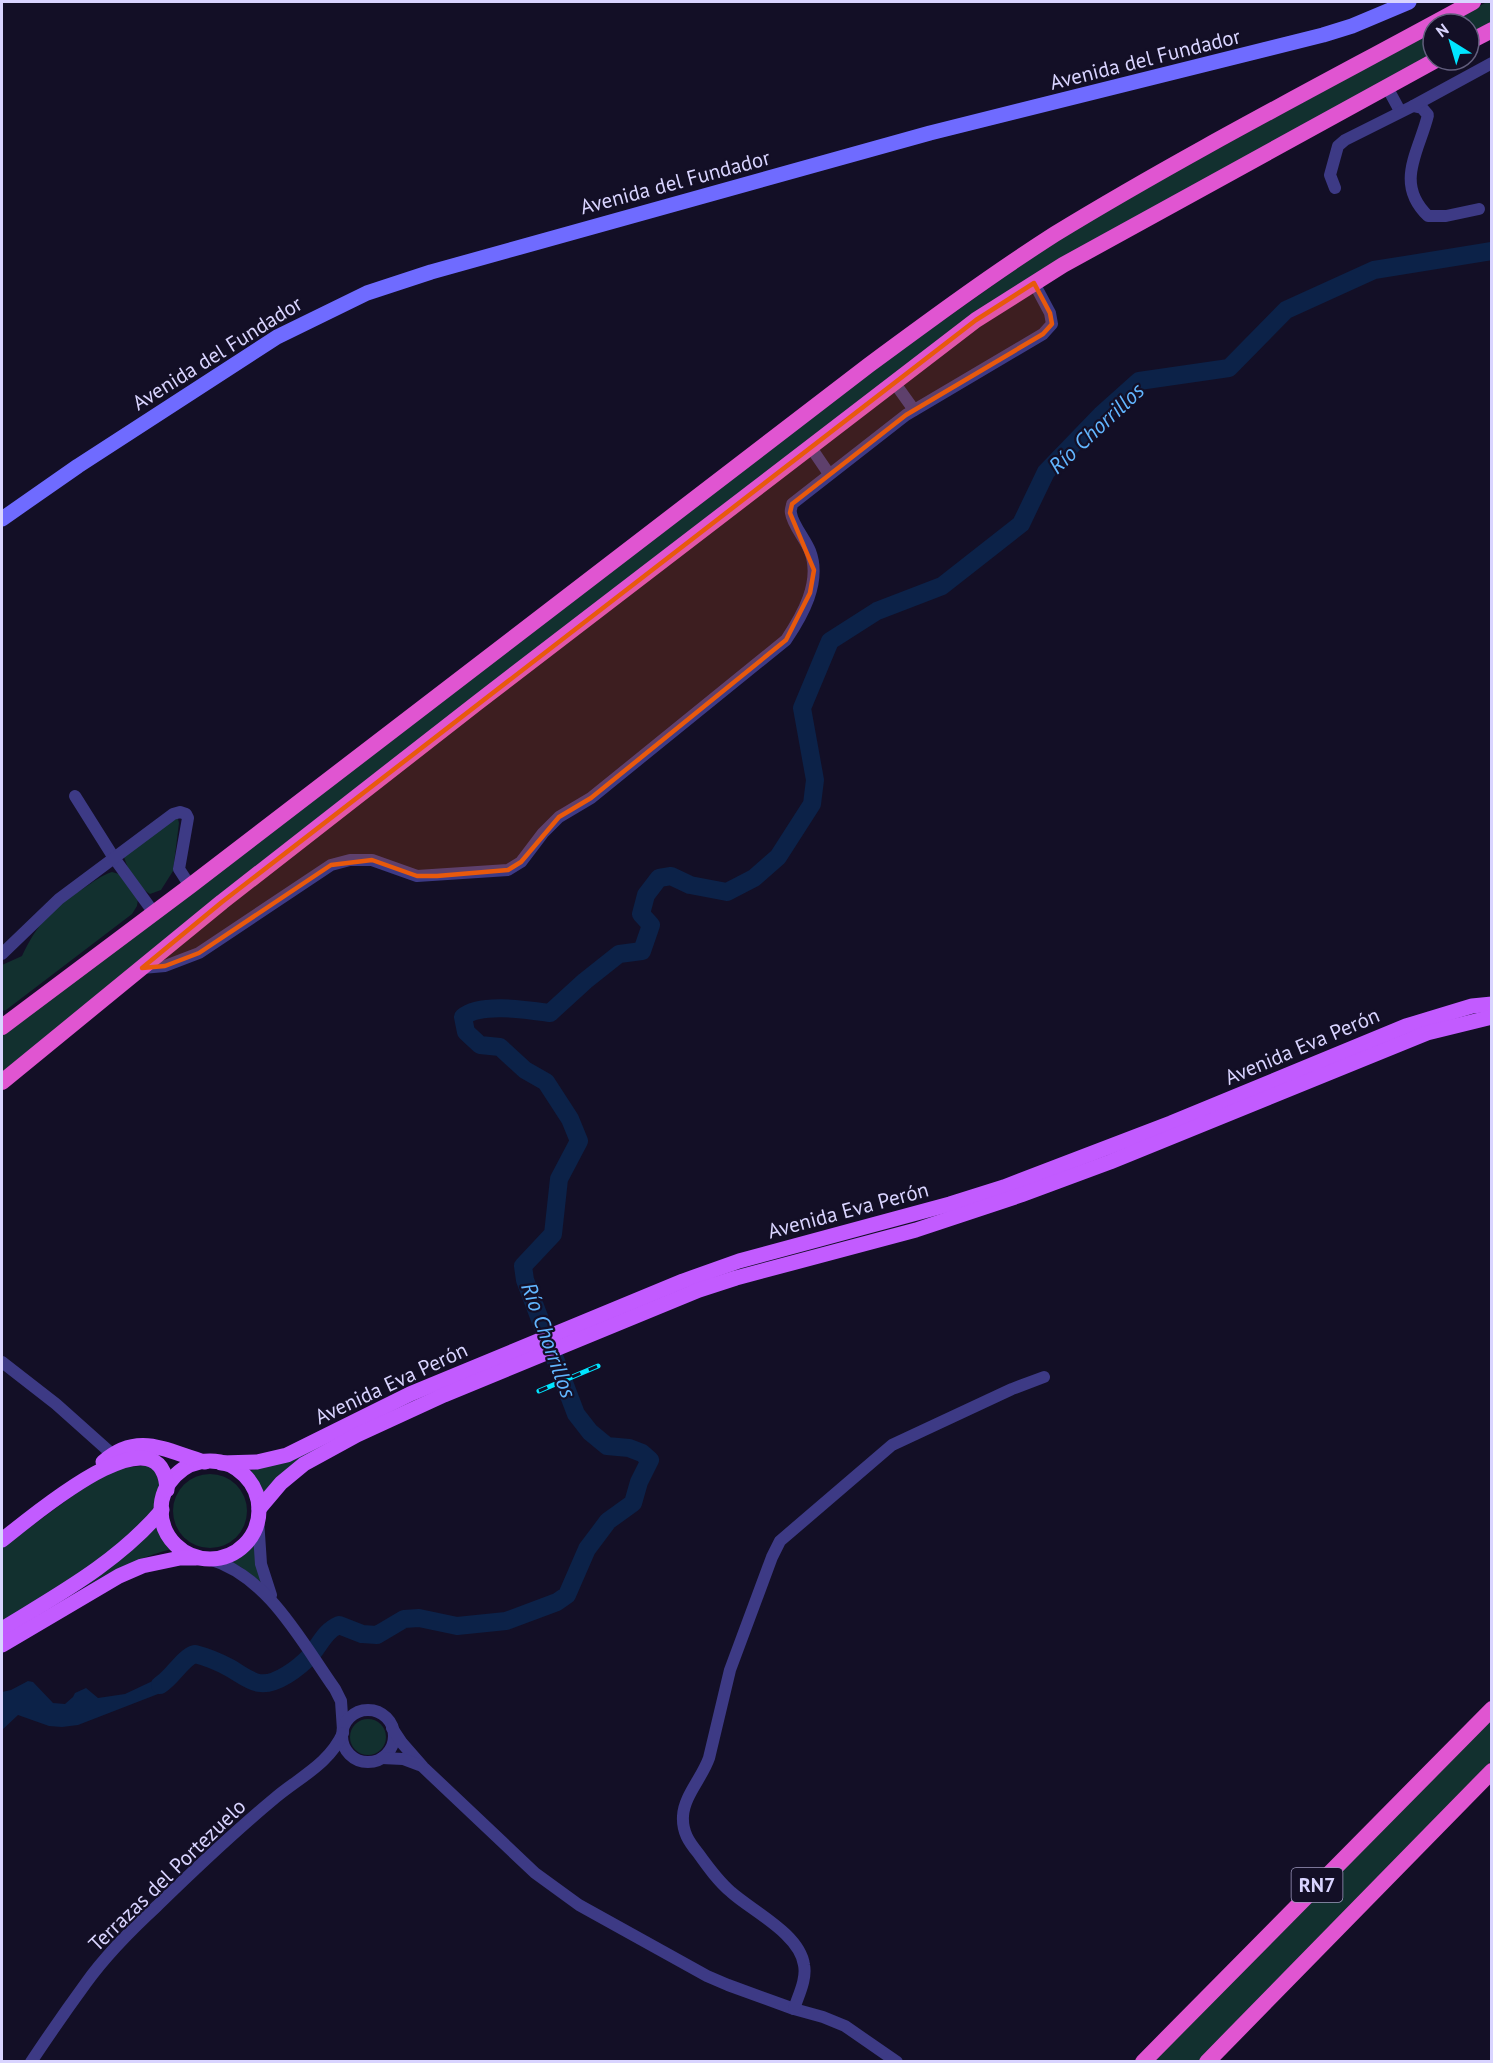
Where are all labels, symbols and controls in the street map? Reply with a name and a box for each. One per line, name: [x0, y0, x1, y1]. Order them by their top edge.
north arrow: [1421, 12, 1481, 72]
text: N: [1432, 19, 1452, 41]
street label: Avenida del Fundador: [1047, 22, 1243, 96]
street label: Avenida del Fundador: [577, 144, 773, 220]
street label: Avenida del Fundador: [127, 290, 307, 416]
water label: Río Chorrillos: [1042, 376, 1150, 479]
street label: Avenida Eva Perón: [1221, 1001, 1383, 1091]
street label: Avenida Eva Perón: [765, 1176, 931, 1244]
water label: Río Chorrillos: [515, 1278, 583, 1402]
street label: Avenida Eva Perón: [310, 1336, 472, 1430]
street label: Terrazas del Portezuelo: [83, 1793, 251, 1957]
road number: RN7: [1292, 1868, 1342, 1902]

